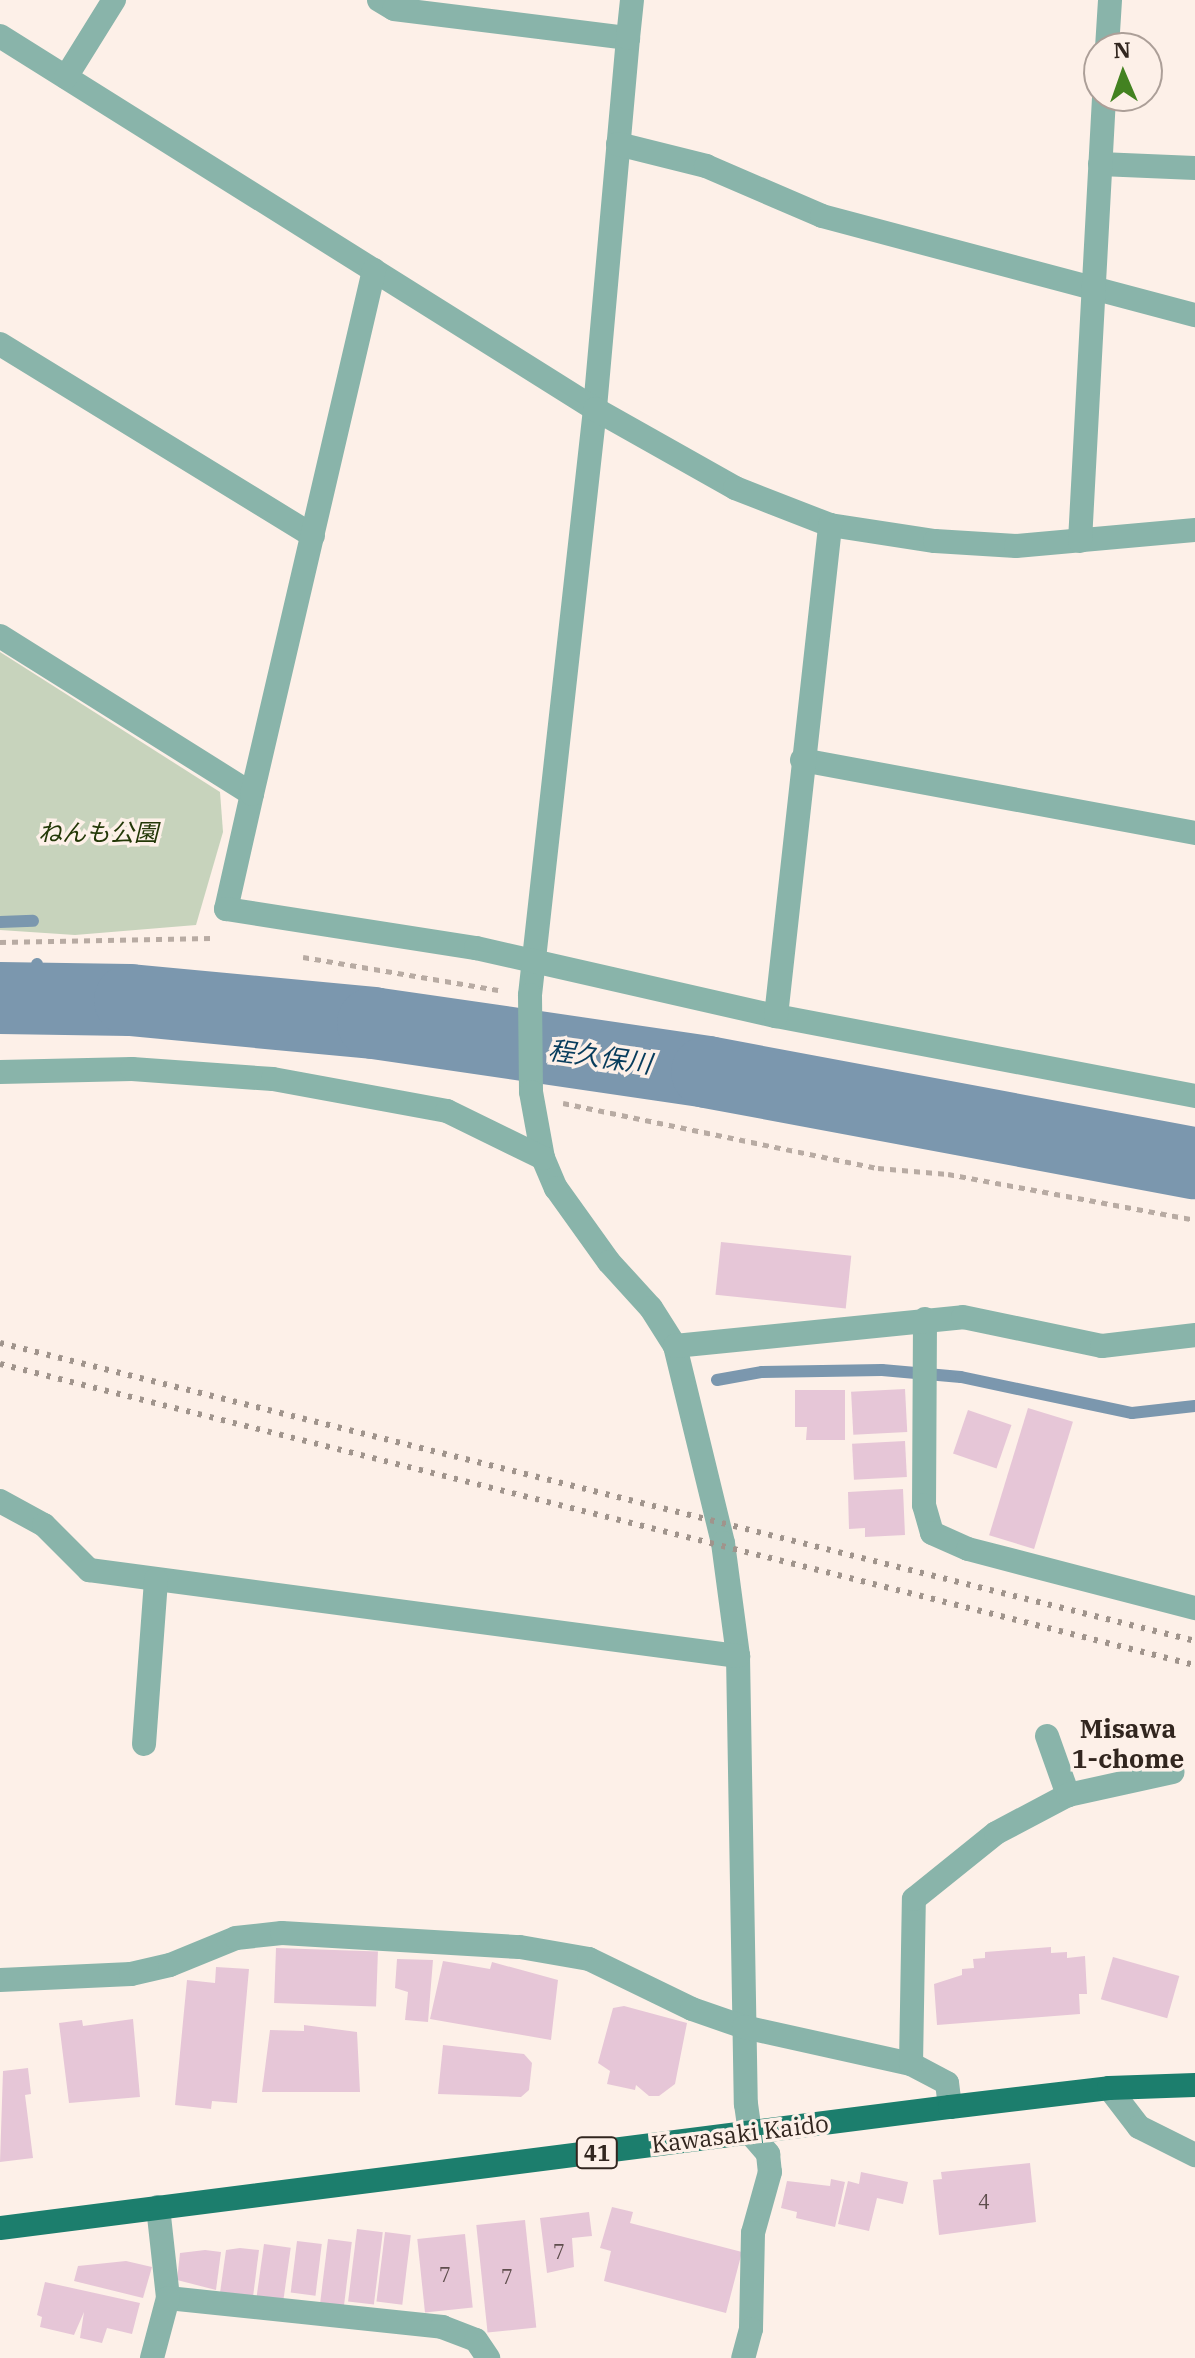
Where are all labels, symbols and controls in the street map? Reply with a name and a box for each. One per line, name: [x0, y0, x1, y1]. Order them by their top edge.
north arrow: [1083, 32, 1163, 112]
text: N: [1113, 35, 1131, 64]
park label: ねんも公園: [38, 819, 158, 847]
water label: 程久保川: [546, 1034, 654, 1080]
district label: Misawa 1-chome: [1072, 1713, 1184, 1774]
street label: Kawasaki Kaido: [650, 2109, 830, 2159]
road number: 41: [575, 2135, 619, 2171]
house number: 4: [978, 2189, 990, 2213]
house number: 7: [553, 2239, 565, 2263]
house number: 7: [439, 2262, 451, 2286]
house number: 7: [501, 2264, 513, 2288]

